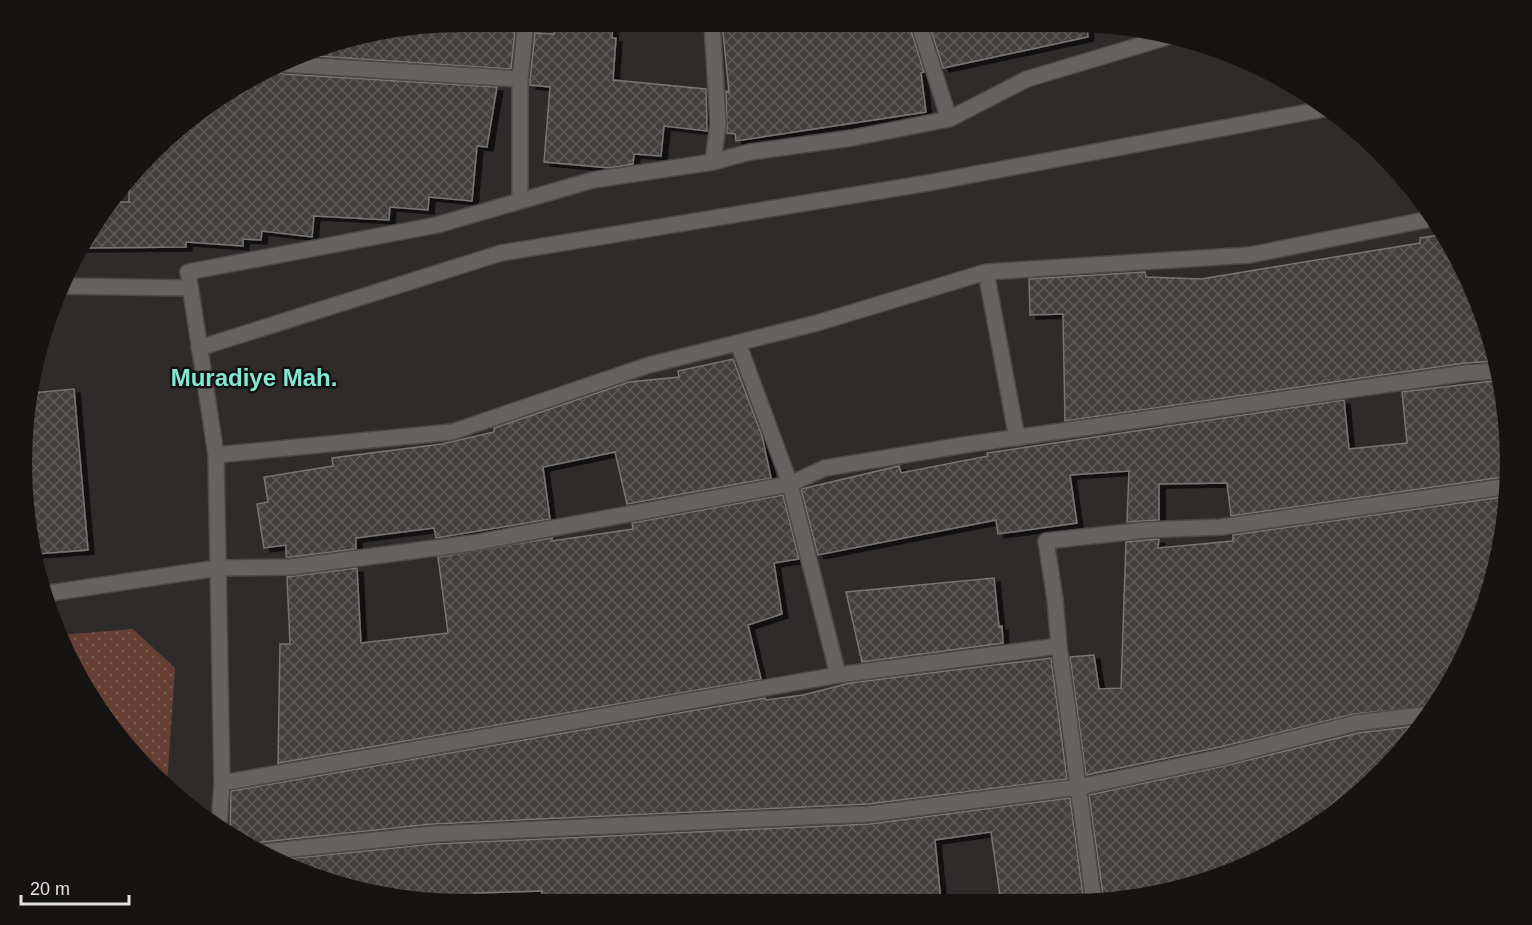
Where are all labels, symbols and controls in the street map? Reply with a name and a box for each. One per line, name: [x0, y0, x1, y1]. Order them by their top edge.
district label: Muradiye Mah.: [171, 364, 337, 391]
scale bar: [21, 868, 129, 906]
text: 20 m: [30, 879, 70, 899]

